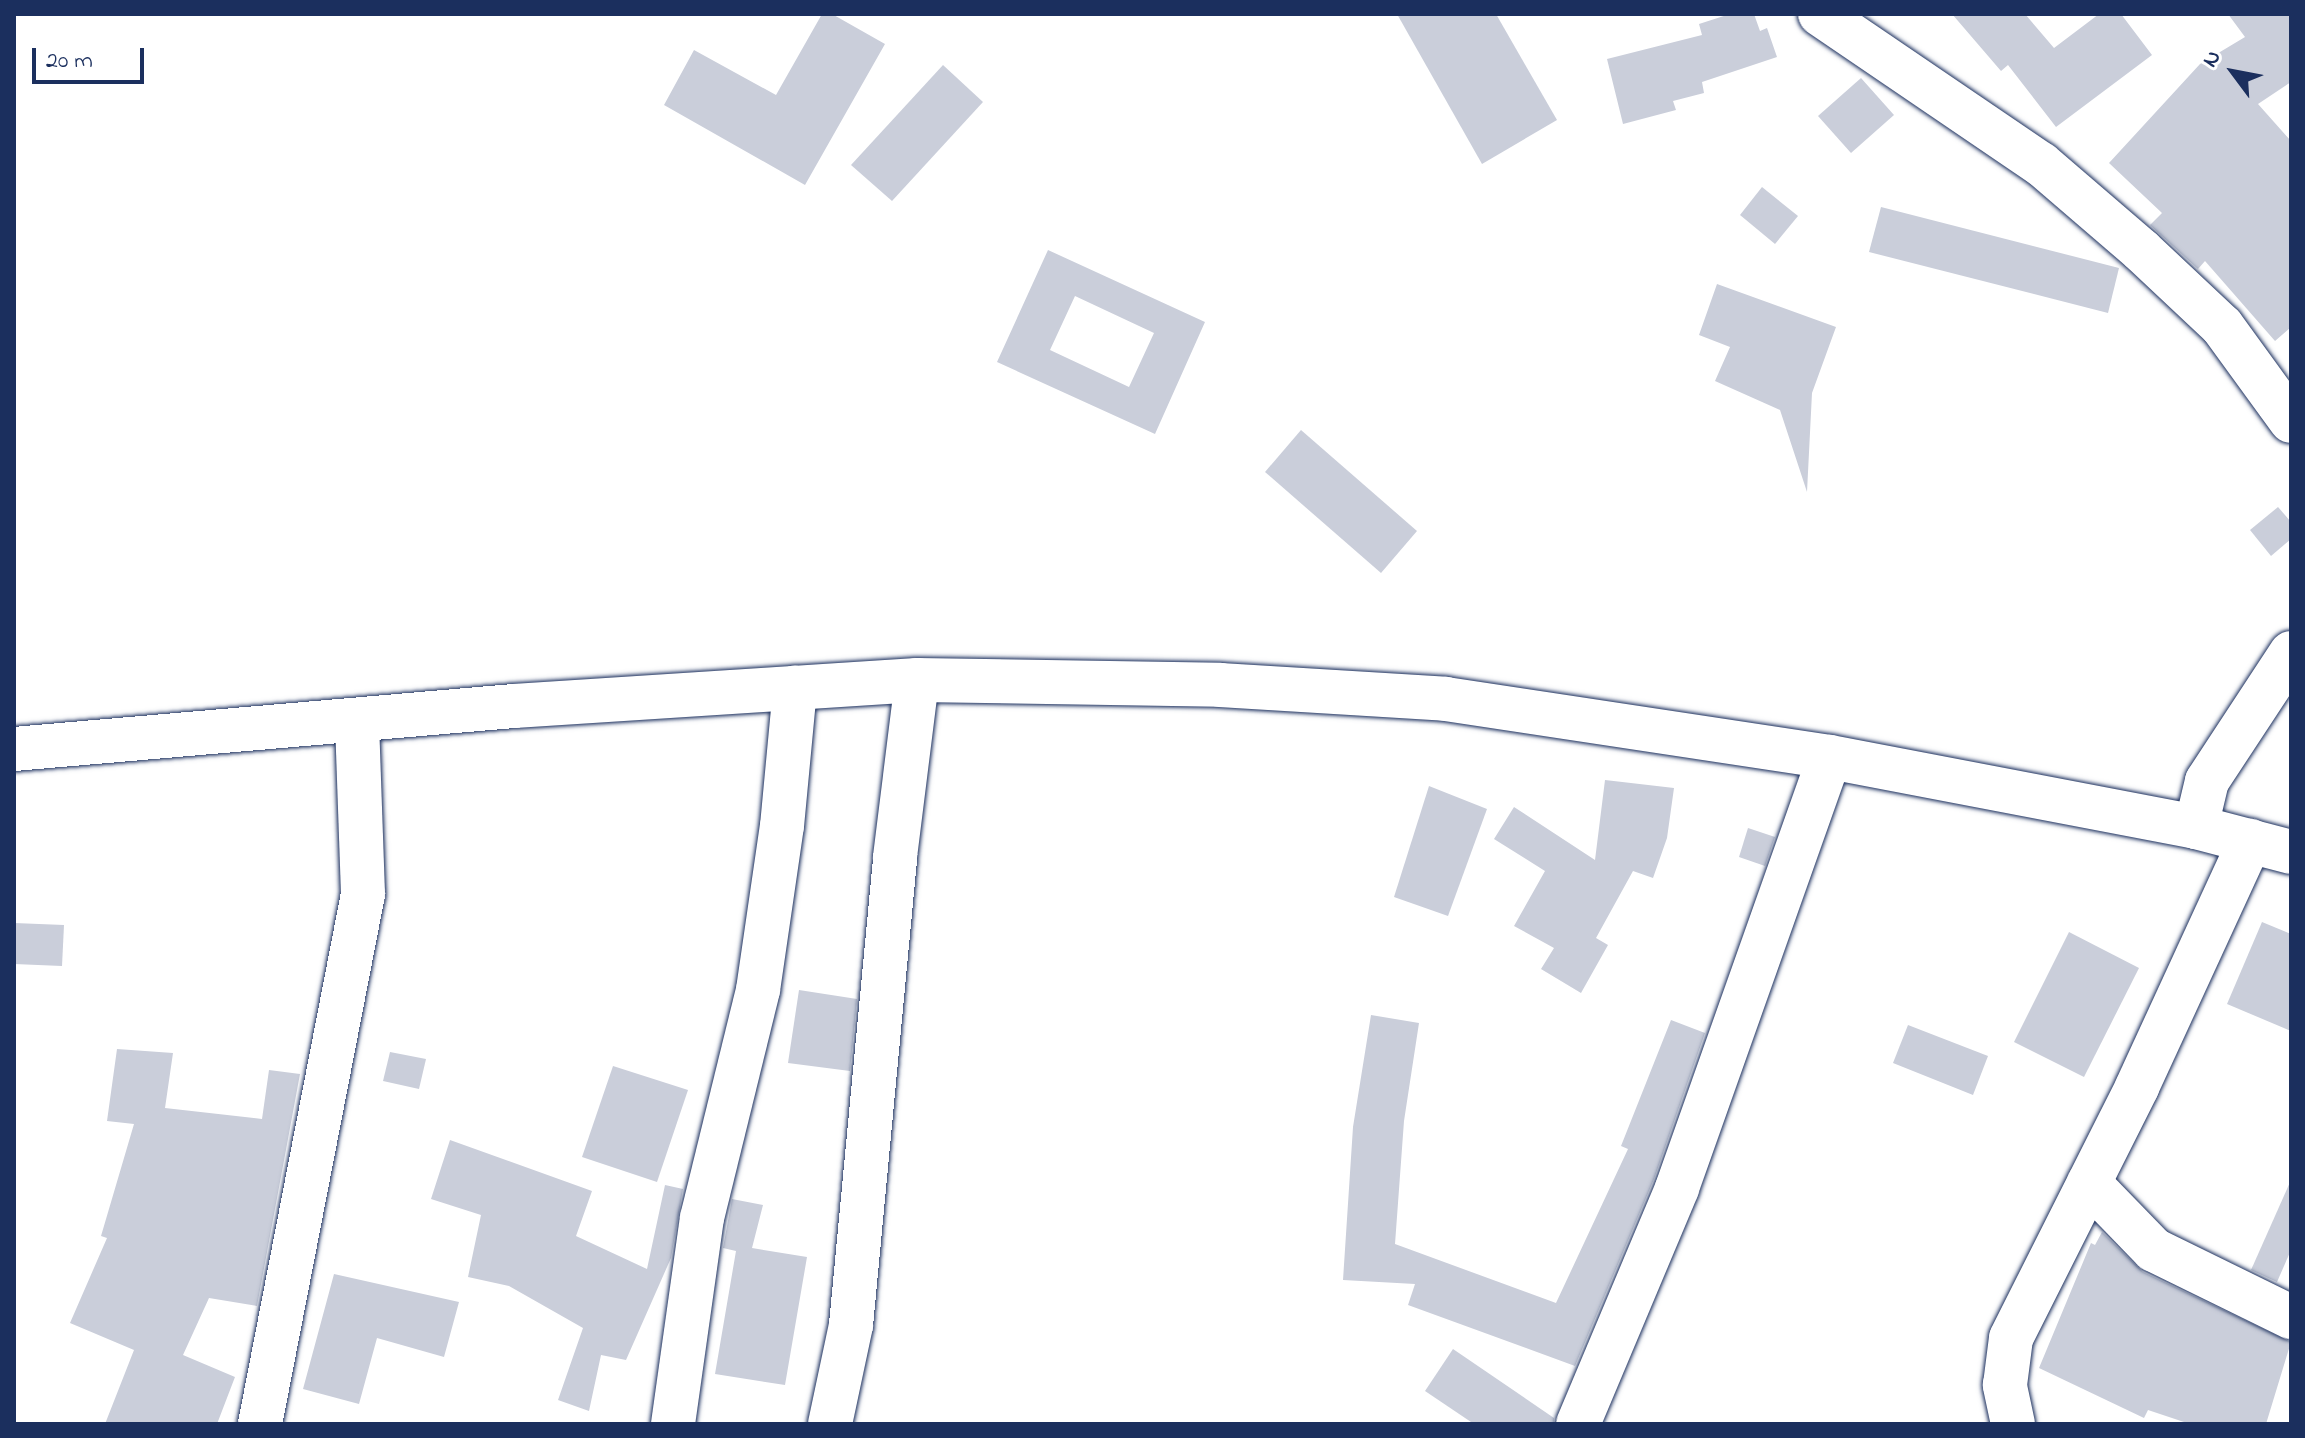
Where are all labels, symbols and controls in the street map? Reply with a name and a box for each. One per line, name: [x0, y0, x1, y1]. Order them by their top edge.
scale bar: [36, 32, 148, 82]
north arrow: [2193, 32, 2273, 112]
text: 20 m: [46, 44, 93, 79]
text: N: [2195, 45, 2230, 74]

